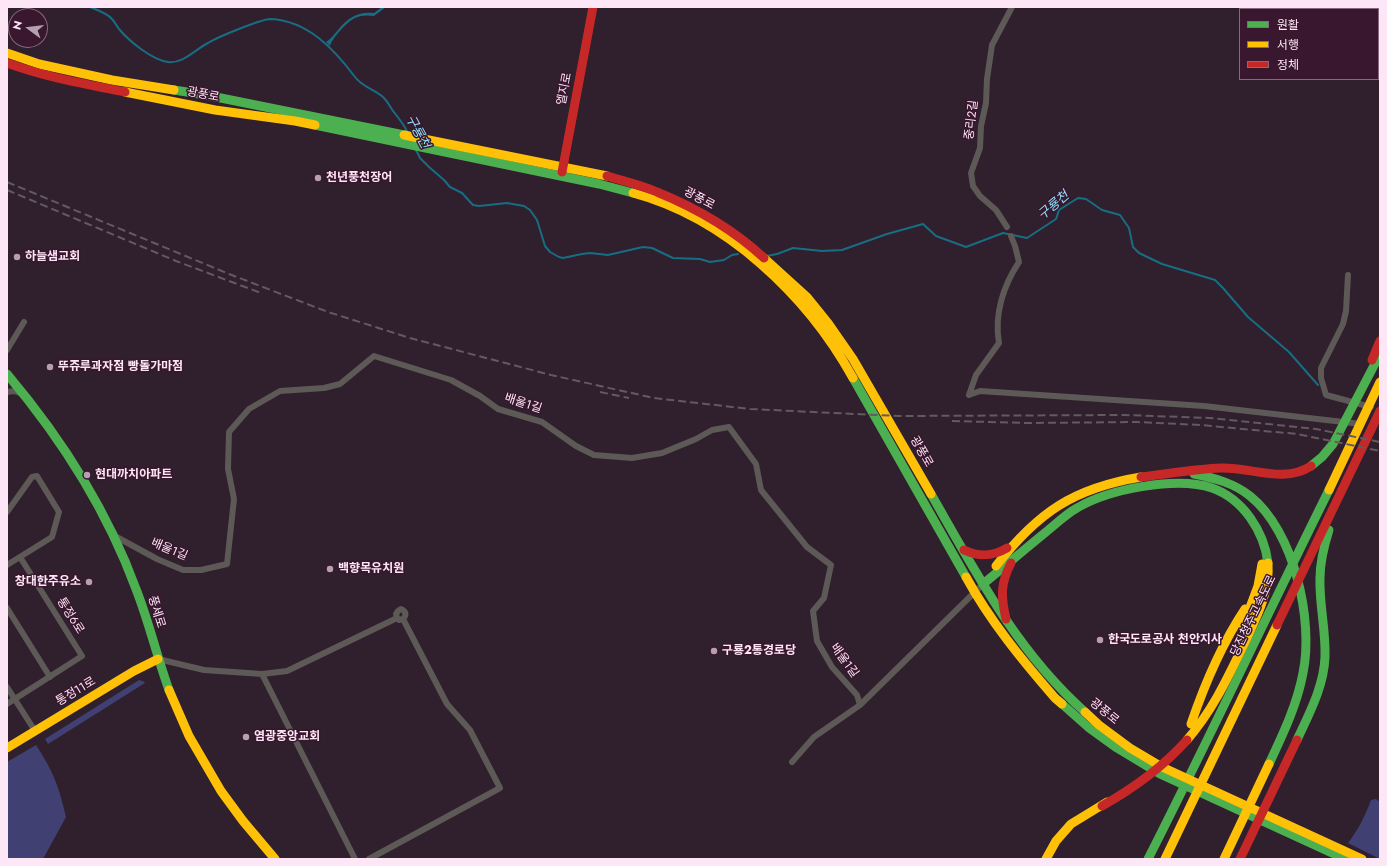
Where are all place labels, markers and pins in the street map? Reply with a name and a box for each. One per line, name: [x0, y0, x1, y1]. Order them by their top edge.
place label: 천년풍천장어: [326, 171, 392, 185]
marker: 천년풍천장어: [313, 173, 323, 183]
place label: 하늘샘교회: [25, 250, 80, 264]
marker: 하늘샘교회: [12, 252, 22, 262]
place label: 뚜쥬루과자점 빵돌가마점: [58, 360, 183, 374]
marker: 뚜쥬루과자점 빵돌가마점: [45, 362, 55, 372]
place label: 현대까치아파트: [95, 468, 172, 482]
marker: 현대까치아파트: [82, 470, 92, 480]
place label: 백향목유치원: [338, 562, 404, 576]
marker: 백향목유치원: [325, 564, 335, 574]
place label: 창대한주유소: [15, 575, 81, 589]
marker: 창대한주유소: [84, 577, 94, 587]
place label: 한국도로공사 천안지사: [1108, 633, 1222, 647]
marker: 한국도로공사 천안지사: [1095, 635, 1105, 645]
place label: 구룡2통경로당: [722, 644, 796, 658]
marker: 구룡2통경로당: [709, 646, 719, 656]
place label: 염광중앙교회: [254, 730, 320, 744]
marker: 염광중앙교회: [241, 732, 251, 742]

